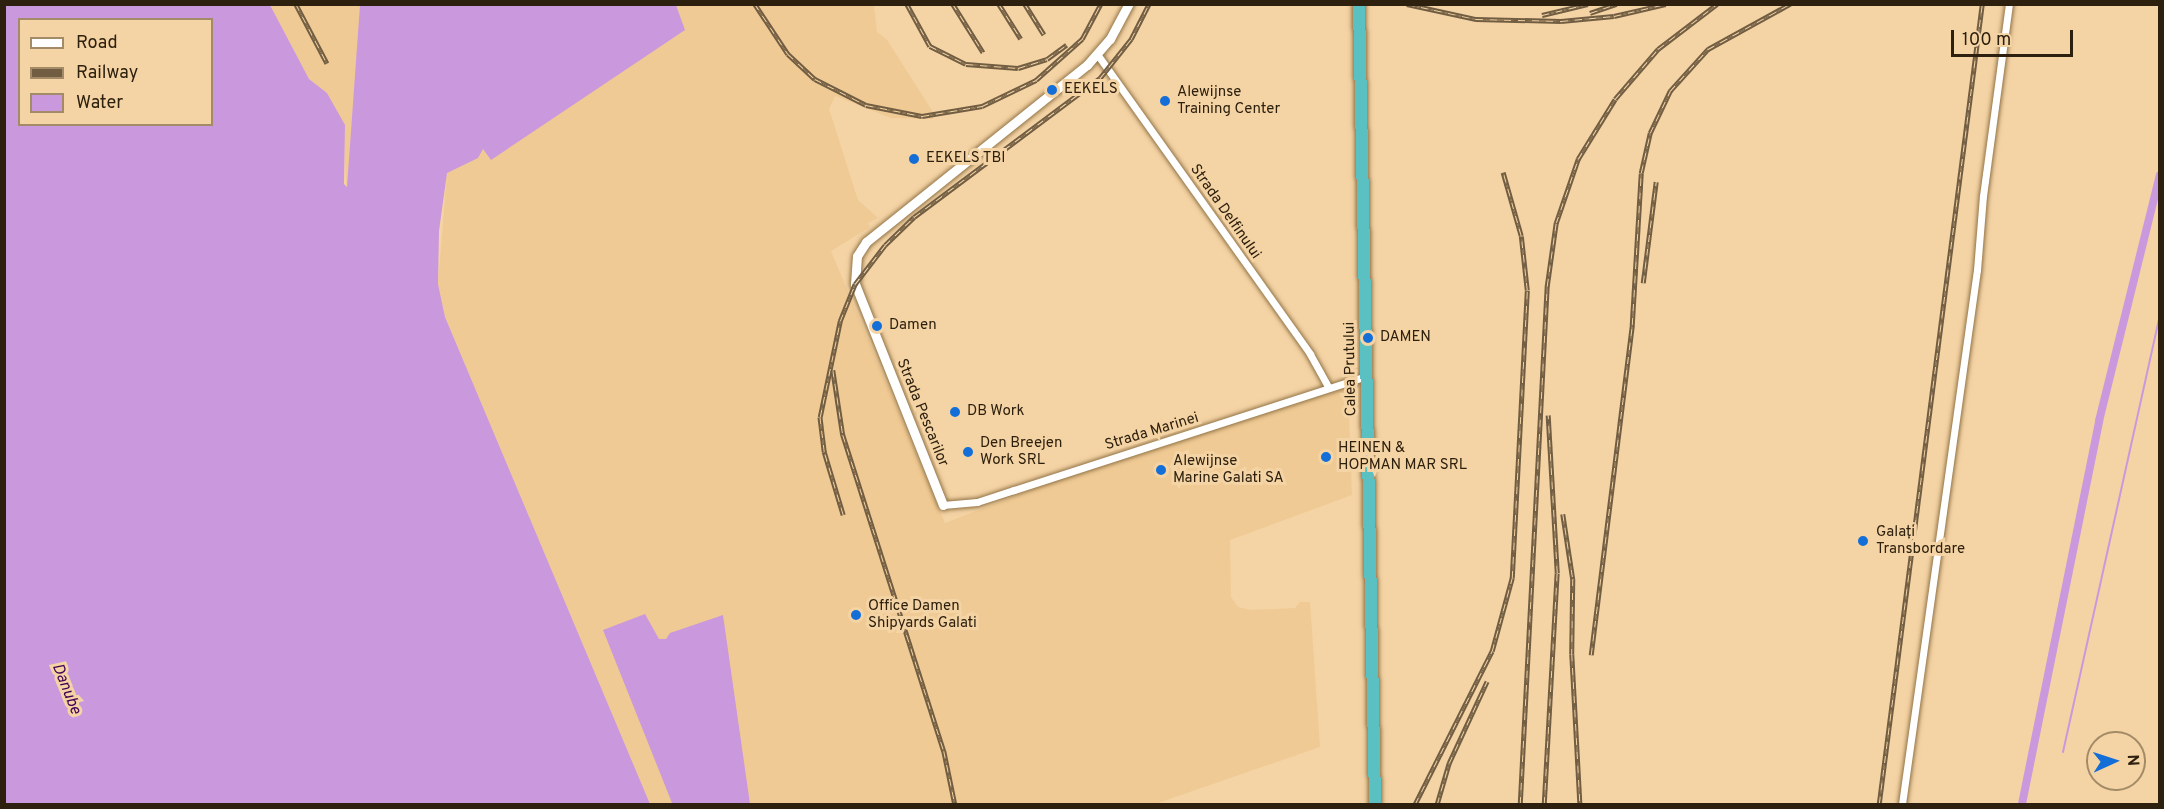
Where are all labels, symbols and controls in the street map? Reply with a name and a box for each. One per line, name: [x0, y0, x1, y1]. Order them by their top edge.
legend: [18, 18, 213, 126]
scale bar: [1954, 18, 2076, 56]
text: 100 m: [1962, 29, 2011, 52]
text: Road: [76, 32, 118, 55]
text: Railway: [76, 62, 138, 85]
place label: EEKELS: [1064, 81, 1118, 99]
marker: EEKELS: [1045, 83, 1059, 97]
place label: Alewijnse Training Center: [1177, 83, 1280, 118]
text: Water: [76, 92, 123, 115]
marker: Alewijnse Training Center: [1158, 94, 1172, 108]
place label: EEKELS TBI: [926, 150, 1006, 168]
marker: EEKELS TBI: [907, 152, 921, 166]
street label: Strada Delfinului: [1186, 161, 1264, 263]
place label: Damen: [889, 317, 937, 335]
marker: Damen: [870, 319, 884, 333]
street label: Calea Prutului: [1341, 322, 1361, 416]
place label: DAMEN: [1380, 329, 1431, 347]
marker: DAMEN: [1361, 331, 1375, 345]
street label: Strada Pescarilor: [892, 356, 952, 470]
place label: DB Work: [967, 403, 1025, 421]
marker: DB Work: [948, 405, 962, 419]
street label: Strada Marinei: [1103, 409, 1201, 455]
place label: Den Breejen Work SRL: [980, 434, 1062, 469]
place label: HEINEN & HOPMAN MAR SRL: [1338, 439, 1467, 474]
marker: Den Breejen Work SRL: [961, 445, 975, 459]
marker: HEINEN & HOPMAN MAR SRL: [1319, 450, 1333, 464]
place label: Alewijnse Marine Galati SA: [1173, 452, 1284, 487]
marker: Alewijnse Marine Galati SA: [1154, 463, 1168, 477]
place label: Galați Transbordare: [1876, 523, 1965, 558]
marker: Galați Transbordare: [1854, 532, 1872, 550]
place label: Office Damen Shipyards Galati: [868, 597, 977, 632]
marker: Office Damen Shipyards Galati: [849, 608, 863, 622]
water label: Danube: [47, 661, 85, 717]
north arrow: [2086, 731, 2146, 791]
text: N: [2122, 754, 2142, 766]

